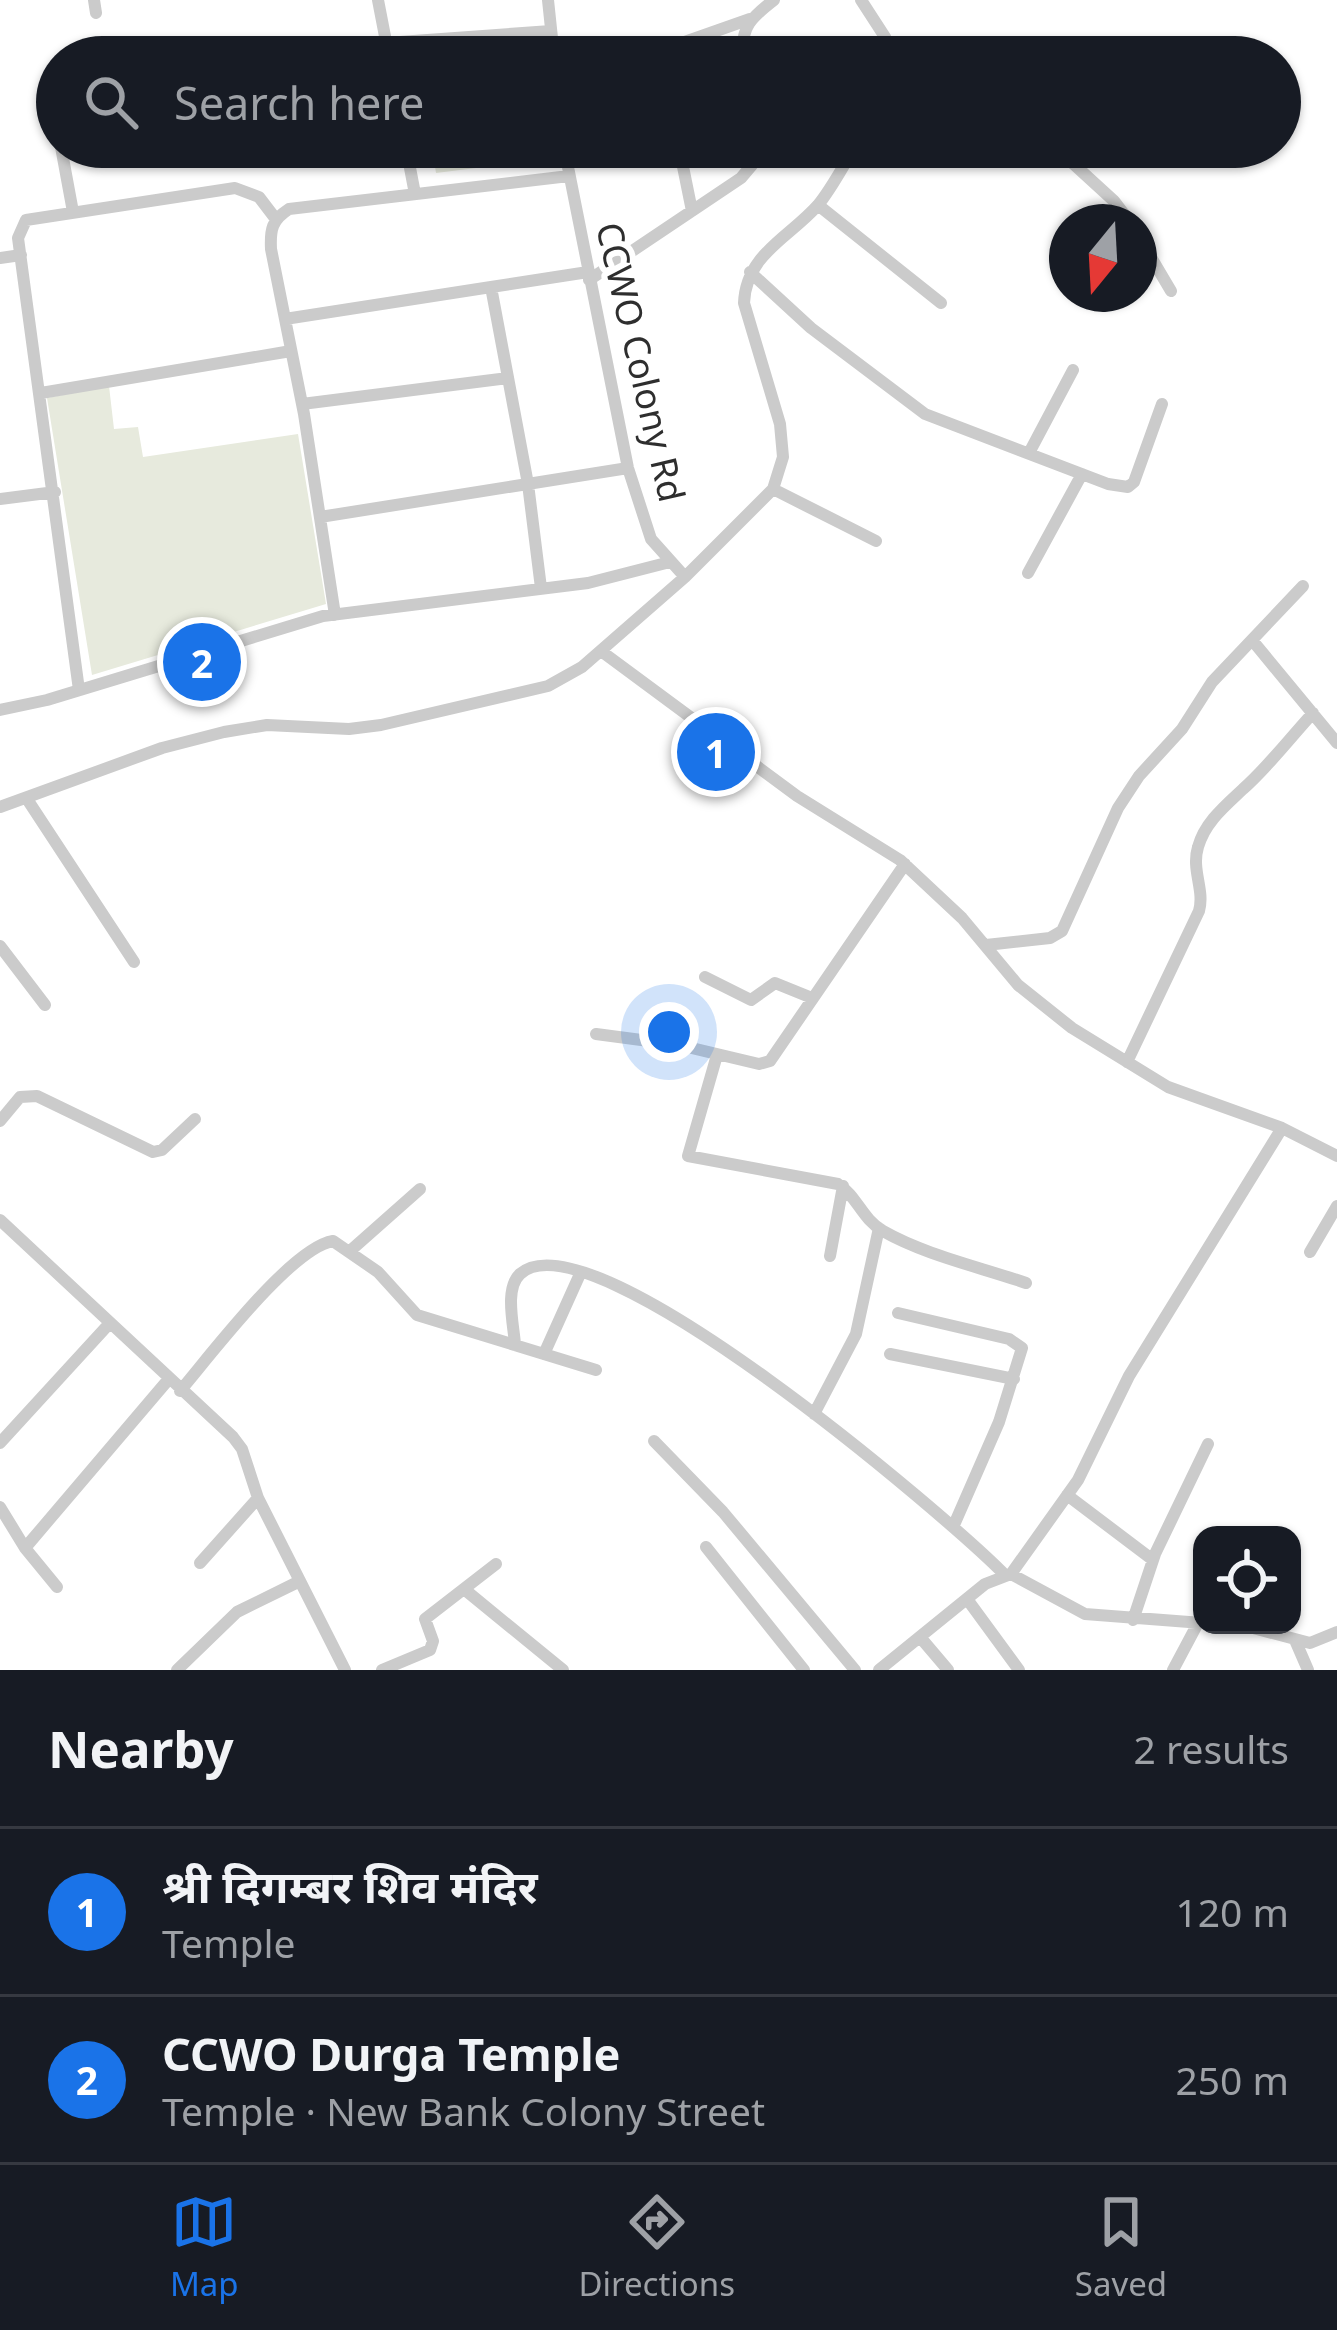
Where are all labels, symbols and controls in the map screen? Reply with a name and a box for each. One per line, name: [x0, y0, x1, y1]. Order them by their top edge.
search box: [36, 36, 1301, 168]
icon: search: [78, 69, 144, 135]
text: Search here: [174, 72, 424, 133]
north arrow: [1049, 204, 1157, 312]
street label: CCWO Colony Rd: [585, 217, 697, 507]
pin: 2: [163, 617, 241, 707]
pin: 1: [677, 707, 755, 797]
your location: [639, 1002, 699, 1062]
map controls: [1193, 1526, 1301, 1634]
button: locate: [1193, 1526, 1301, 1634]
text: Nearby: [48, 1713, 234, 1783]
text: 2 results: [1134, 1722, 1289, 1775]
text: श्री दिगम्बर शिव मंदिर: [162, 1855, 538, 1916]
text: 1: [76, 1885, 98, 1938]
text: 120 m: [1175, 1885, 1289, 1938]
text: Temple: [162, 1916, 295, 1969]
text: CCWO Durga Temple: [162, 2023, 620, 2084]
text: 2: [76, 2053, 98, 2106]
text: 250 m: [1175, 2053, 1289, 2106]
text: Temple · New Bank Colony Street: [162, 2084, 765, 2137]
tab: Map: [170, 2189, 239, 2306]
tab: Directions: [578, 2189, 735, 2306]
tab: Saved: [1075, 2189, 1167, 2306]

